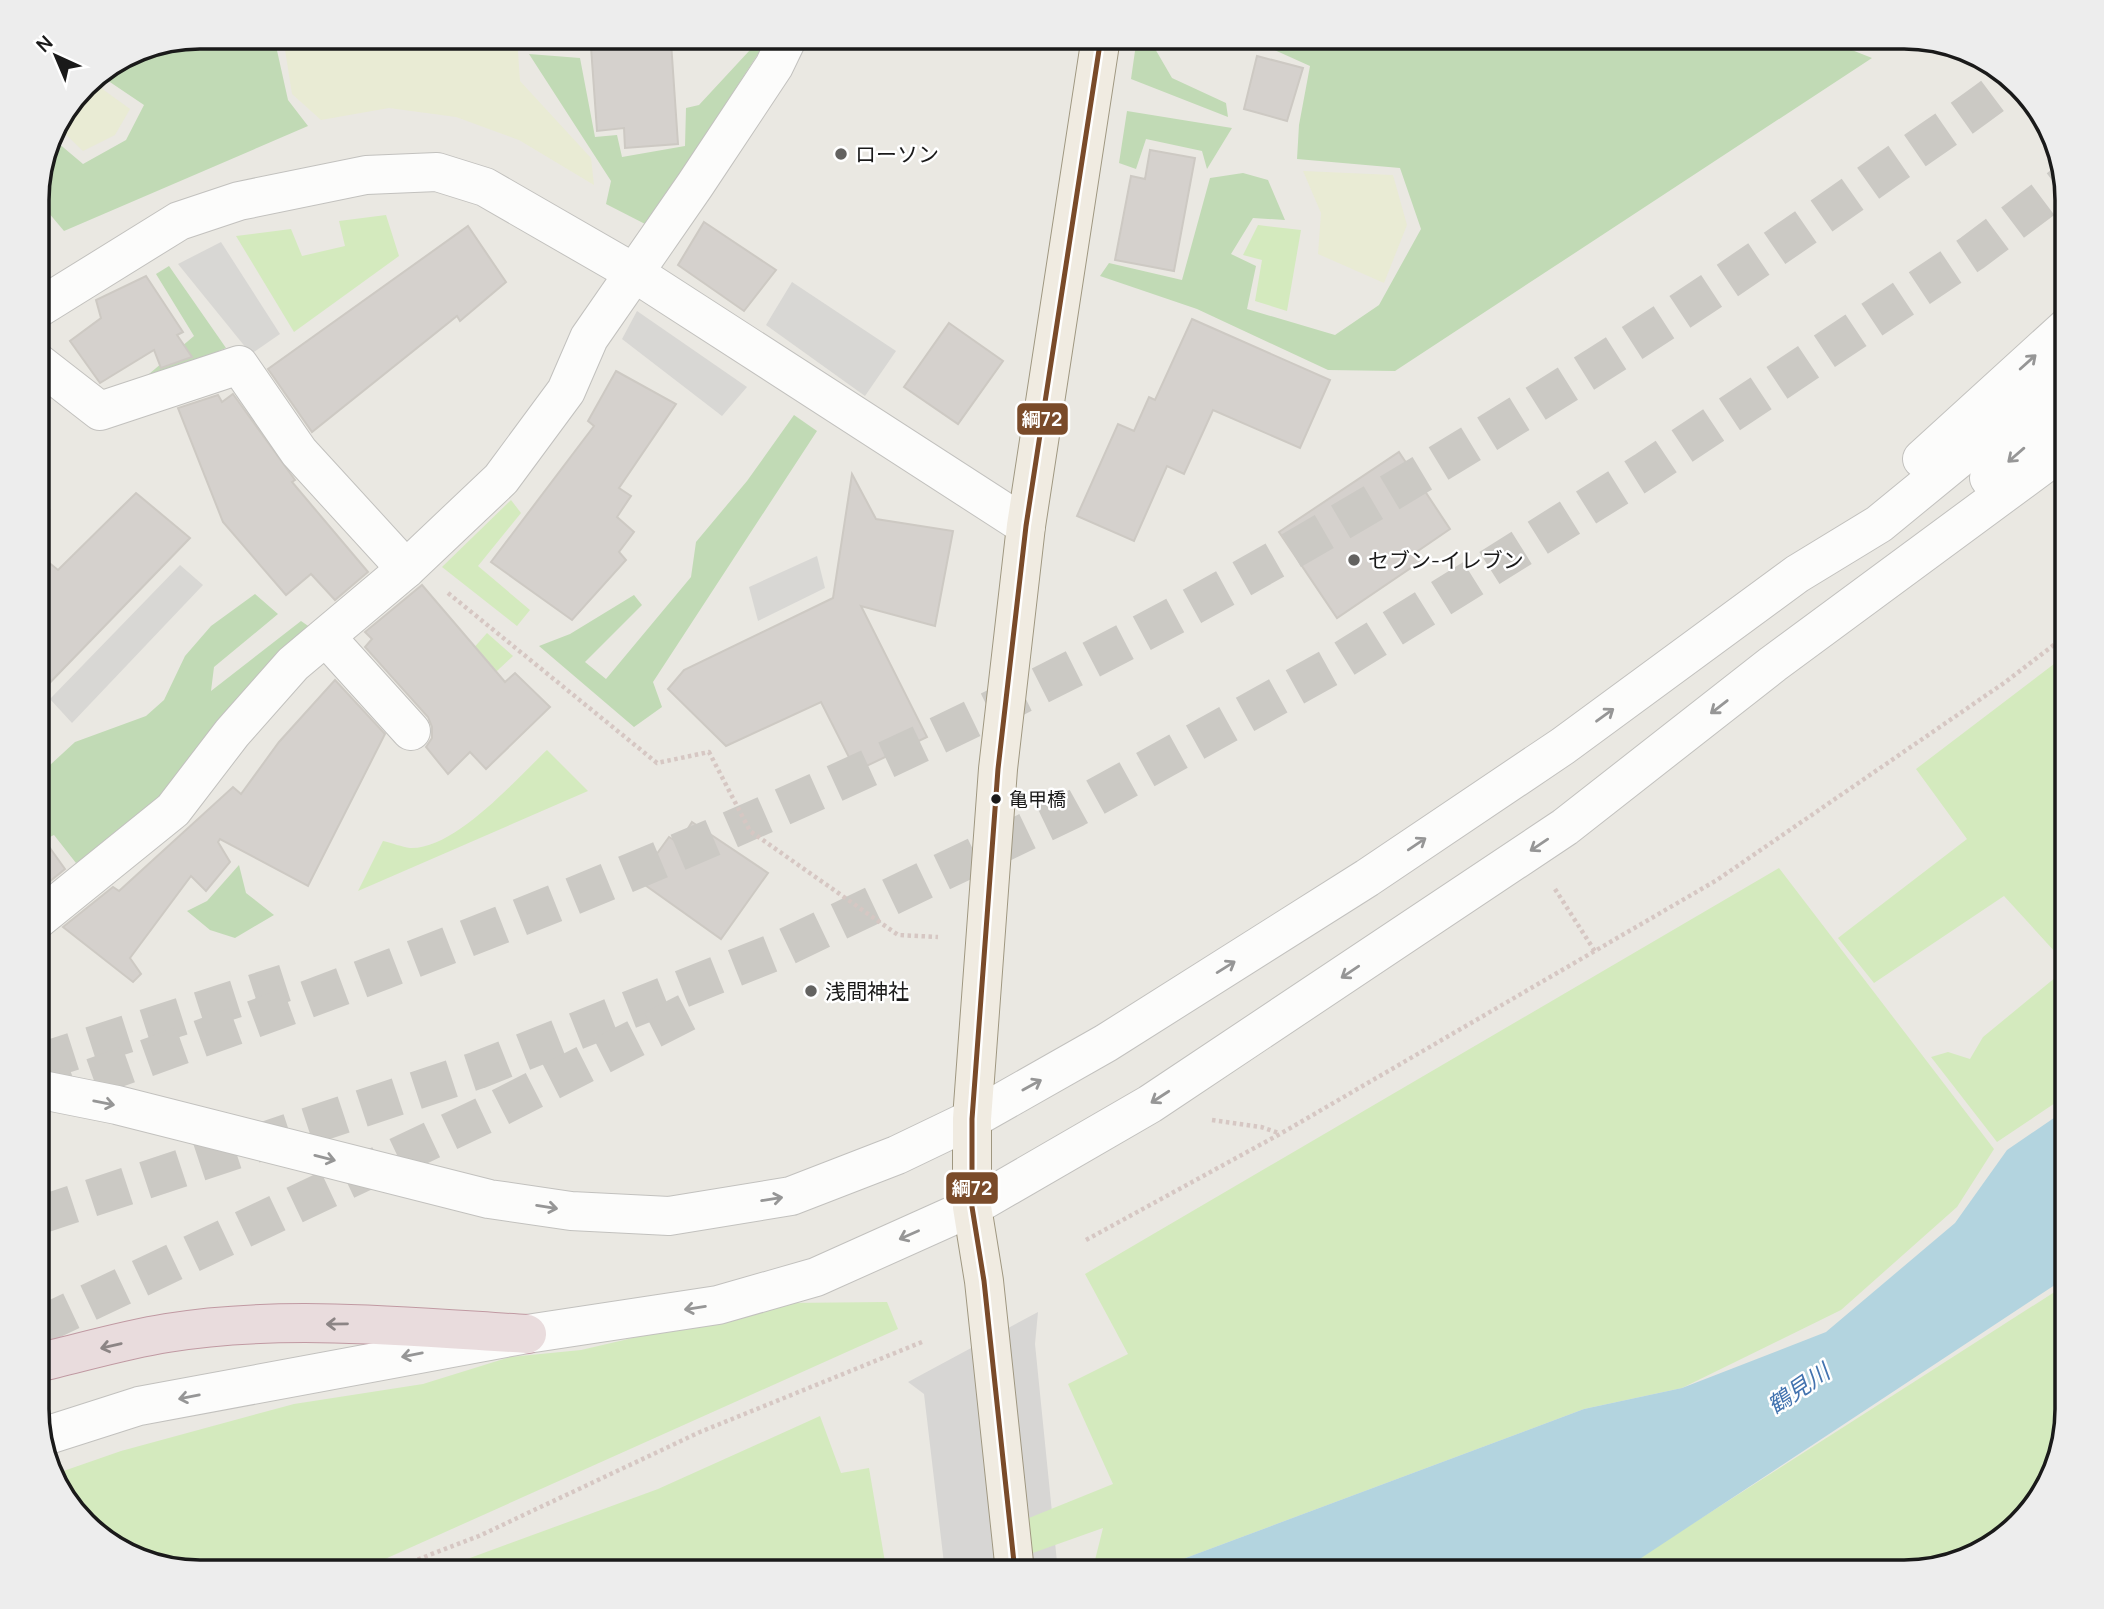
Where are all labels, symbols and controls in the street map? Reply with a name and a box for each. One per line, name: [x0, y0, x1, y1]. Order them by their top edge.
north arrow: [21, 21, 91, 91]
text: N: [30, 30, 58, 58]
place label: ローソン: [855, 140, 939, 168]
marker: ローソン: [833, 146, 849, 162]
one-way arrow: [2019, 354, 2036, 371]
line badge: 綱72: [1016, 402, 1069, 436]
text: 綱72: [1022, 406, 1062, 432]
one-way arrow: [2007, 447, 2025, 463]
place label: セブン-イレブン: [1368, 546, 1524, 574]
marker: セブン-イレブン: [1346, 552, 1362, 568]
one-way arrow: [1711, 699, 1729, 714]
one-way arrow: [1595, 708, 1614, 722]
place label: 亀甲橋: [1009, 786, 1066, 812]
marker: 亀甲橋: [989, 792, 1003, 806]
one-way arrow: [1407, 837, 1427, 851]
one-way arrow: [1530, 838, 1549, 852]
one-way arrow: [1216, 959, 1235, 974]
one-way arrow: [1341, 964, 1360, 979]
place label: 浅間神社: [825, 977, 909, 1005]
marker: 浅間神社: [803, 983, 819, 999]
one-way arrow: [1021, 1078, 1042, 1091]
one-way arrow: [1151, 1090, 1170, 1104]
one-way arrow: [92, 1097, 115, 1110]
one-way arrow: [313, 1152, 336, 1165]
line badge: 綱72: [945, 1171, 999, 1205]
text: 綱72: [952, 1175, 992, 1201]
one-way arrow: [760, 1192, 783, 1205]
one-way arrow: [535, 1201, 557, 1214]
one-way arrow: [899, 1229, 921, 1242]
one-way arrow: [684, 1302, 707, 1315]
one-way arrow: [326, 1318, 349, 1331]
one-way arrow: [100, 1339, 123, 1353]
one-way arrow: [401, 1349, 424, 1362]
water label: 鶴見川: [1760, 1354, 1838, 1421]
one-way arrow: [178, 1391, 200, 1404]

